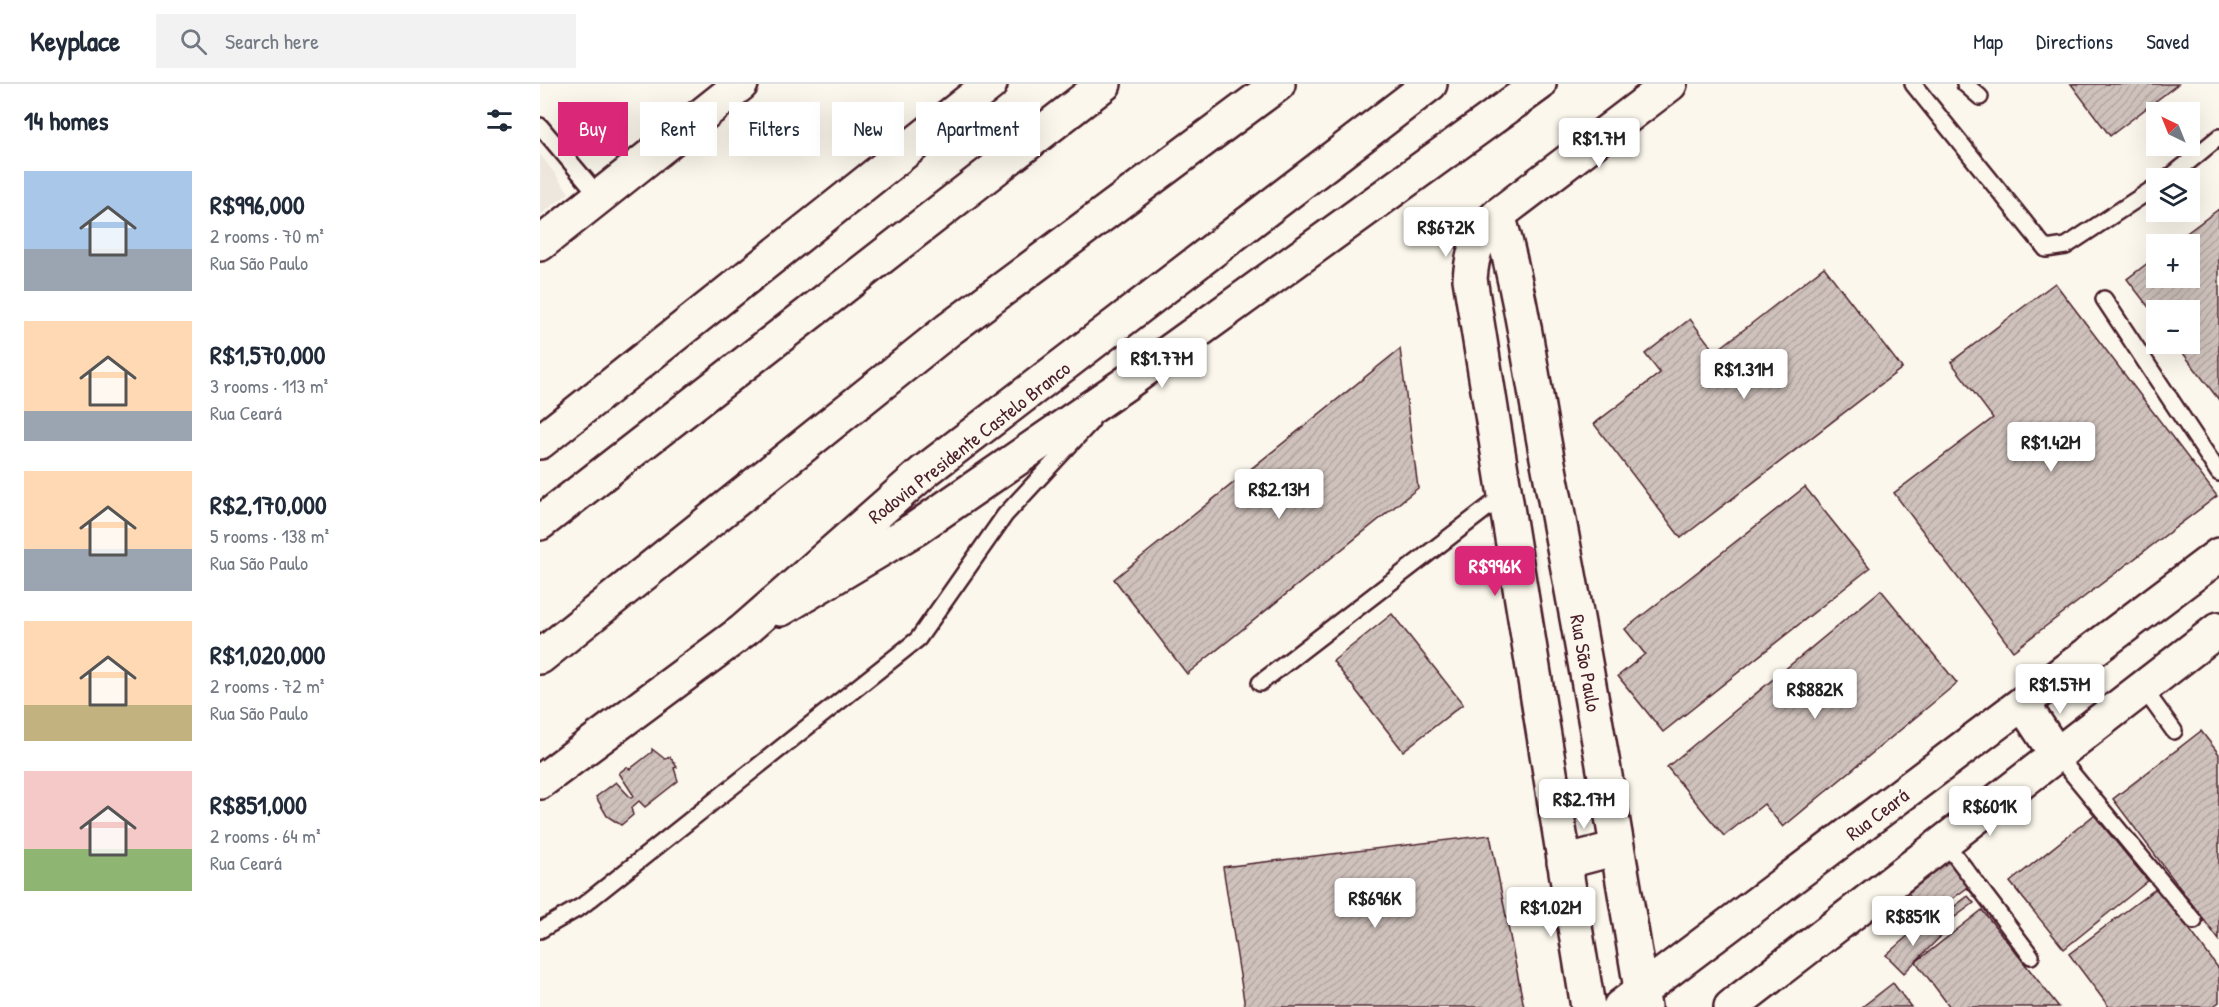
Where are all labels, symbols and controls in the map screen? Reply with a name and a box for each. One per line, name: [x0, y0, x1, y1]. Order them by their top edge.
search box: [156, 14, 576, 68]
text: Keyplace: [30, 22, 120, 60]
icon: search: [177, 25, 210, 58]
text: Search here: [225, 26, 319, 56]
text: Map: [1973, 27, 2003, 56]
text: Directions: [2036, 27, 2113, 56]
text: Saved: [2146, 27, 2189, 56]
chip: Buy: [558, 102, 628, 156]
chip: Rent: [640, 102, 717, 156]
chip: Filters: [729, 102, 820, 156]
chip: New: [832, 102, 904, 156]
chip: Apartment: [916, 102, 1040, 156]
north arrow: [2146, 102, 2200, 156]
map controls: [2146, 102, 2200, 354]
text: 14 homes: [24, 103, 109, 138]
icon: filters: [483, 104, 516, 137]
pin: R$1.7M: [1550, 118, 1648, 169]
text: R$1.7M: [1573, 124, 1625, 151]
button: layers: [2146, 168, 2200, 222]
text: R$996,000: [210, 187, 305, 222]
icon: home: [72, 195, 144, 267]
pin: R$672K: [1397, 207, 1495, 258]
text: R$672K: [1418, 213, 1474, 240]
text: 2 rooms · 70 m²: [210, 222, 324, 249]
button: +: [2146, 234, 2200, 288]
text: Rua São Paulo: [210, 249, 308, 276]
button: −: [2146, 300, 2200, 354]
text: R$1,570,000: [210, 337, 325, 372]
pin: R$1.77M: [1107, 338, 1217, 389]
text: R$1.77M: [1131, 344, 1193, 371]
icon: home: [72, 345, 144, 417]
pin: R$1.31M: [1689, 349, 1799, 400]
street label: Rodovia Presidente Castelo Branco: [862, 355, 1076, 529]
text: R$1.31M: [1715, 355, 1773, 382]
text: 3 rooms · 113 m²: [210, 372, 328, 399]
text: Rua Ceará: [210, 399, 282, 426]
pin: R$1.42M: [1996, 422, 2106, 473]
text: R$1.42M: [2021, 428, 2081, 455]
pin: R$2.13M: [1224, 469, 1334, 520]
text: R$2.13M: [1249, 475, 1309, 502]
text: R$2,170,000: [210, 487, 327, 522]
icon: home: [72, 495, 144, 567]
text: 5 rooms · 138 m²: [210, 522, 329, 549]
pin: R$996K: [1446, 546, 1544, 597]
text: Rua São Paulo: [210, 549, 308, 576]
text: R$996K: [1469, 552, 1521, 579]
street label: Rua São Paulo: [1564, 612, 1608, 714]
text: R$1,020,000: [210, 637, 325, 672]
icon: home: [72, 645, 144, 717]
pin: R$1.57M: [2005, 664, 2115, 715]
pin: R$882K: [1766, 669, 1864, 720]
text: R$1.57M: [2029, 670, 2091, 697]
text: 2 rooms · 72 m²: [210, 672, 324, 699]
text: R$882K: [1787, 675, 1843, 702]
text: Rua São Paulo: [210, 699, 308, 726]
pin: R$2.17M: [1529, 779, 1639, 830]
street label: Rua Ceará: [1840, 782, 1914, 846]
text: R$2.17M: [1553, 785, 1615, 812]
pin: R$601K: [1941, 786, 2039, 837]
text: R$851,000: [210, 787, 307, 822]
text: R$601K: [1963, 792, 2017, 819]
icon: home: [72, 795, 144, 867]
text: 2 rooms · 64 m²: [210, 822, 321, 849]
text: Rua Ceará: [210, 849, 282, 876]
pin: R$696K: [1326, 878, 1424, 929]
text: R$696K: [1349, 884, 1401, 911]
pin: R$1.02M: [1496, 887, 1606, 938]
text: R$1.02M: [1521, 893, 1581, 920]
pin: R$851K: [1864, 896, 1962, 947]
text: R$851K: [1886, 902, 1940, 929]

